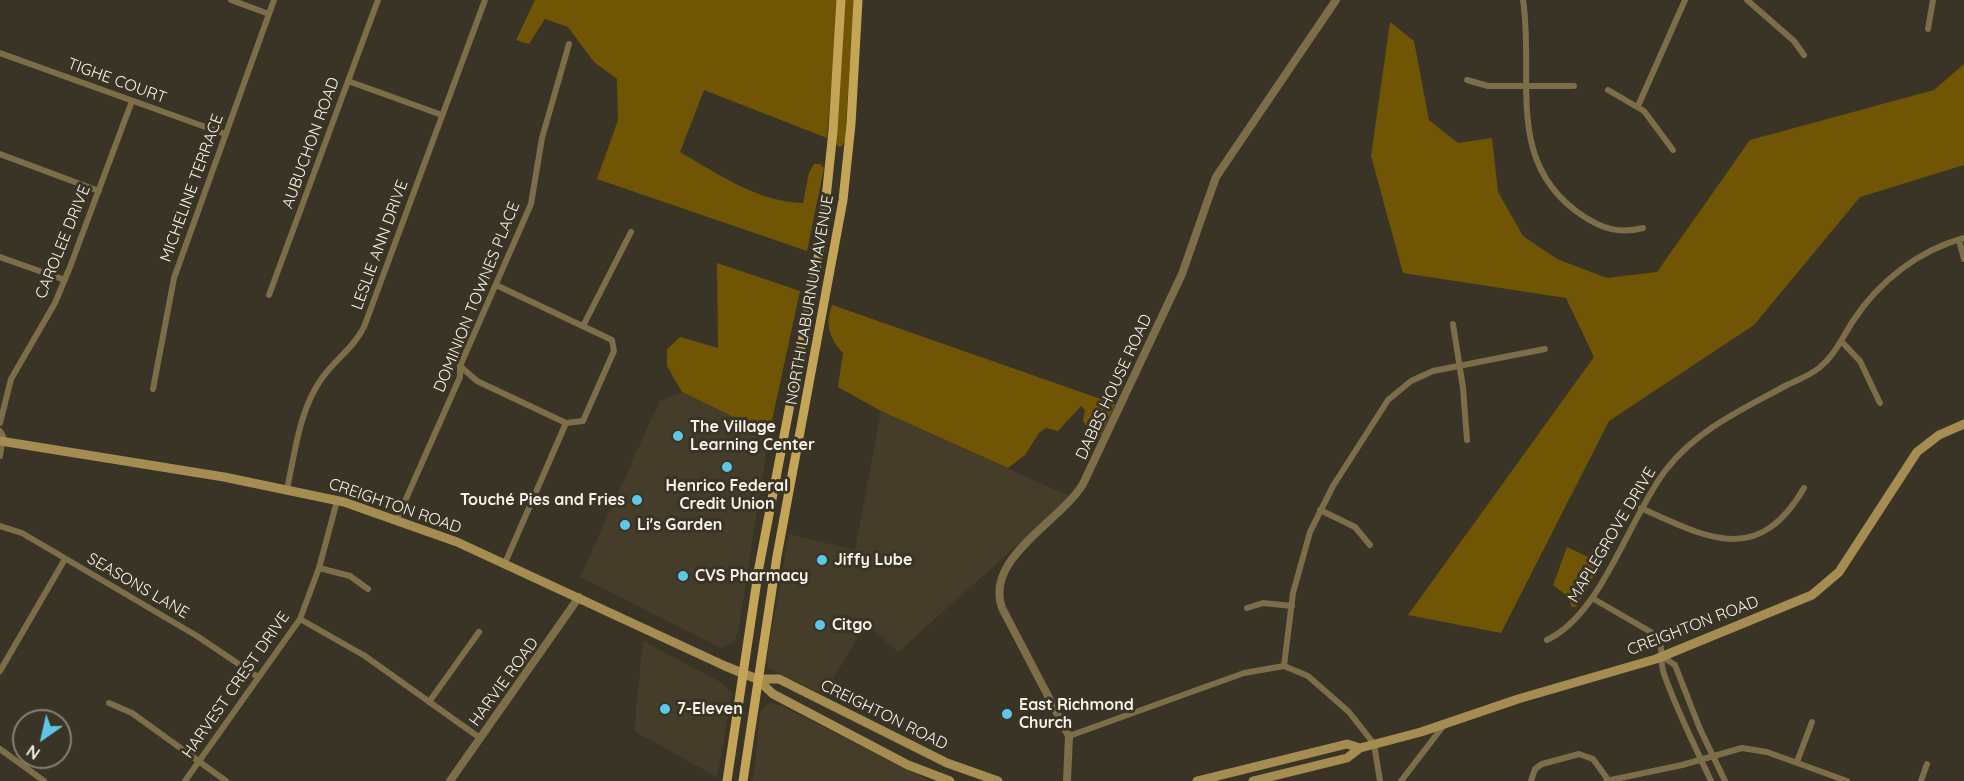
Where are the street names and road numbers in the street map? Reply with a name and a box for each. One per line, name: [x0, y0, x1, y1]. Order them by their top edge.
street label: TIGHE COURT: [65, 54, 169, 108]
street label: AUBUCHON ROAD: [278, 75, 344, 211]
street label: MICHELINE TERRACE: [156, 111, 228, 265]
street label: LESLIE ANN DRIVE: [348, 178, 412, 312]
street label: CAROLEE DRIVE: [32, 182, 94, 302]
street label: NORTH LABURNUM AVENUE: [782, 194, 838, 406]
street label: DOMINION TOWNES PLACE: [430, 199, 524, 395]
street label: DABBS HOUSE ROAD: [1072, 311, 1156, 463]
street label: MAPLEGROVE DRIVE: [1564, 464, 1660, 606]
street label: CREIGHTON ROAD: [326, 474, 464, 538]
street label: SEASONS LANE: [84, 549, 192, 623]
street label: CREIGHTON ROAD: [1625, 592, 1761, 660]
street label: HARVEST CREST DRIVE: [178, 608, 294, 762]
street label: HARVIE ROAD: [465, 634, 543, 730]
street label: CREIGHTON ROAD: [817, 676, 951, 754]

